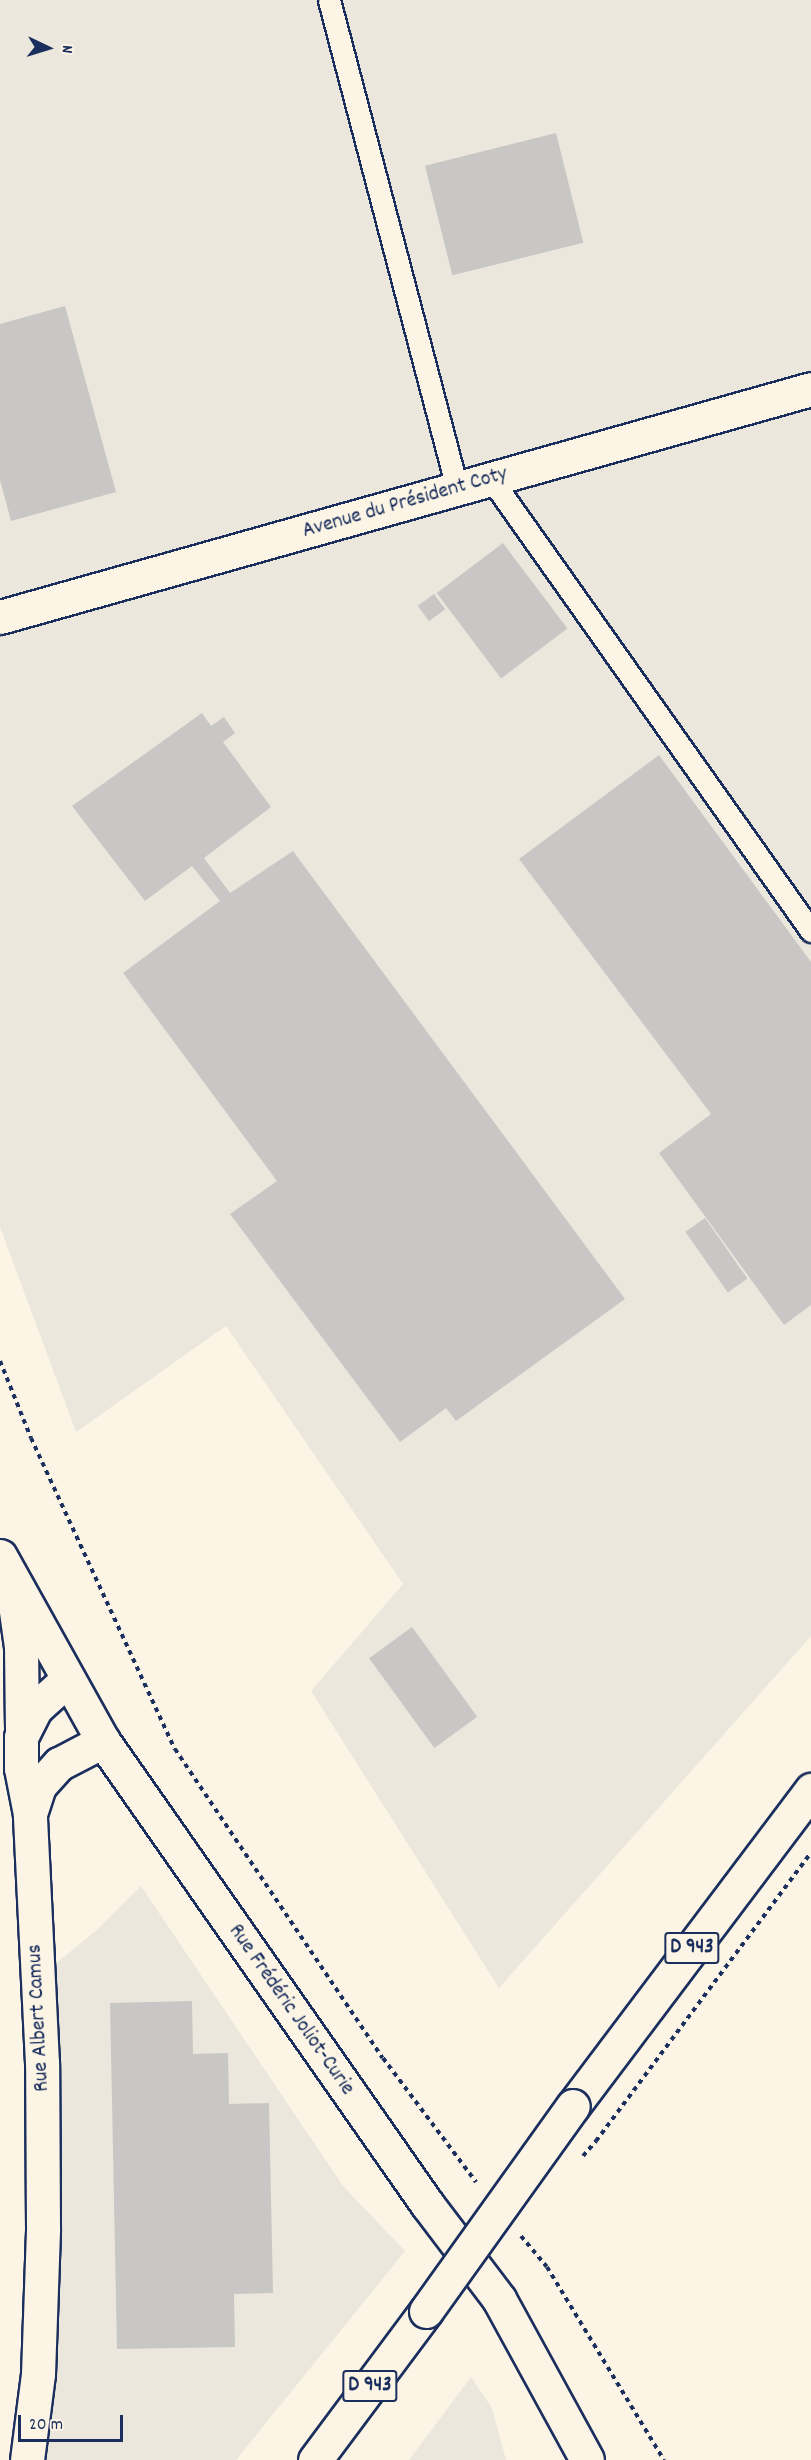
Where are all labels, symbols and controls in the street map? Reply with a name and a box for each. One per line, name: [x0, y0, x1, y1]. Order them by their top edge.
north arrow: [18, 18, 78, 78]
text: N: [55, 45, 78, 54]
street label: Avenue du Président Coty: [299, 461, 511, 545]
street label: Rue Frédéric Joliot-Curie: [222, 1919, 360, 2101]
road number: D 943: [664, 1930, 720, 1966]
street label: Rue Albert Camus: [22, 1944, 56, 2092]
road number: D 943: [342, 2368, 398, 2404]
scale bar: [21, 2403, 126, 2441]
text: 20 m: [29, 2413, 63, 2438]

